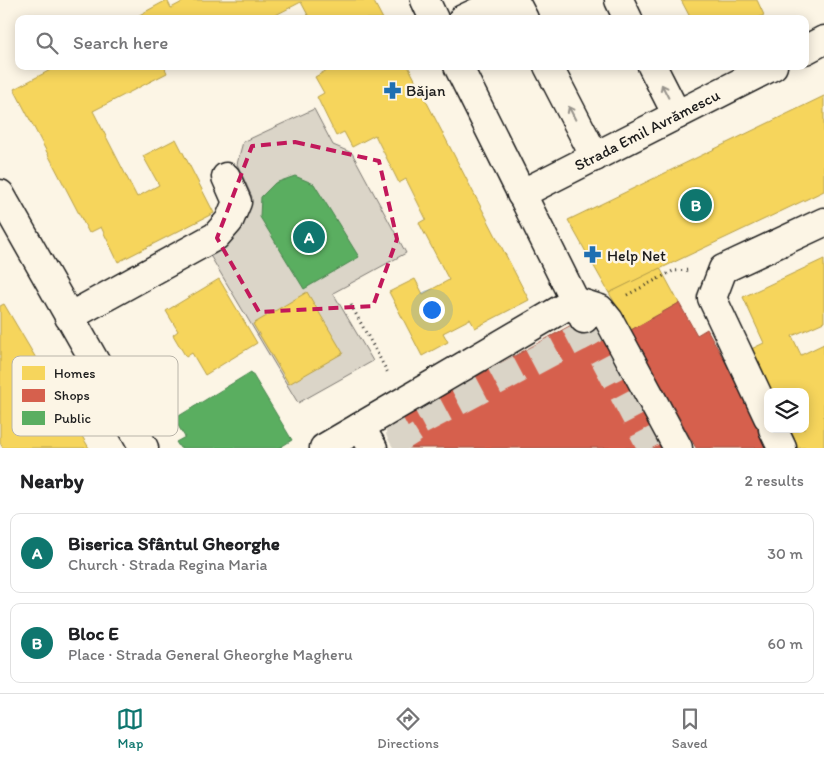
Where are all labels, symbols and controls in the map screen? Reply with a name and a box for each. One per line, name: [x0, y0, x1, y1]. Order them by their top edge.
search box: [15, 15, 809, 70]
icon: search: [33, 29, 61, 57]
text: Search here: [73, 31, 168, 54]
pharmacy icon: Băjan: [382, 80, 402, 100]
place label: Băjan: [406, 81, 446, 100]
one-way arrow: [660, 83, 670, 98]
street label: Strada Emil Avrămescu: [571, 85, 723, 175]
one-way arrow: [567, 106, 577, 121]
pin: B: [680, 186, 712, 224]
pin: A: [293, 218, 325, 256]
pharmacy icon: Help Net: [583, 245, 603, 265]
place label: Help Net: [607, 246, 666, 265]
your location: [419, 297, 445, 323]
legend: [12, 356, 178, 436]
text: Homes: [54, 365, 96, 382]
text: Shops: [54, 387, 90, 404]
map controls: [764, 388, 809, 433]
button: layers: [764, 388, 809, 433]
text: Public: [54, 410, 92, 427]
text: Nearby: [20, 468, 84, 493]
text: 2 results: [744, 471, 804, 490]
text: Biserica Sfântul Gheorghe: [68, 532, 280, 555]
text: A: [32, 544, 42, 563]
text: 30 m: [767, 544, 803, 563]
text: Church · Strada Regina Maria: [68, 555, 267, 574]
text: Bloc E: [68, 622, 119, 645]
text: B: [32, 634, 42, 653]
text: 60 m: [768, 634, 803, 653]
text: Place · Strada General Gheorghe Magheru: [68, 645, 353, 664]
tab: Map: [116, 705, 144, 752]
tab: Directions: [377, 705, 439, 752]
tab: Saved: [672, 705, 708, 752]

